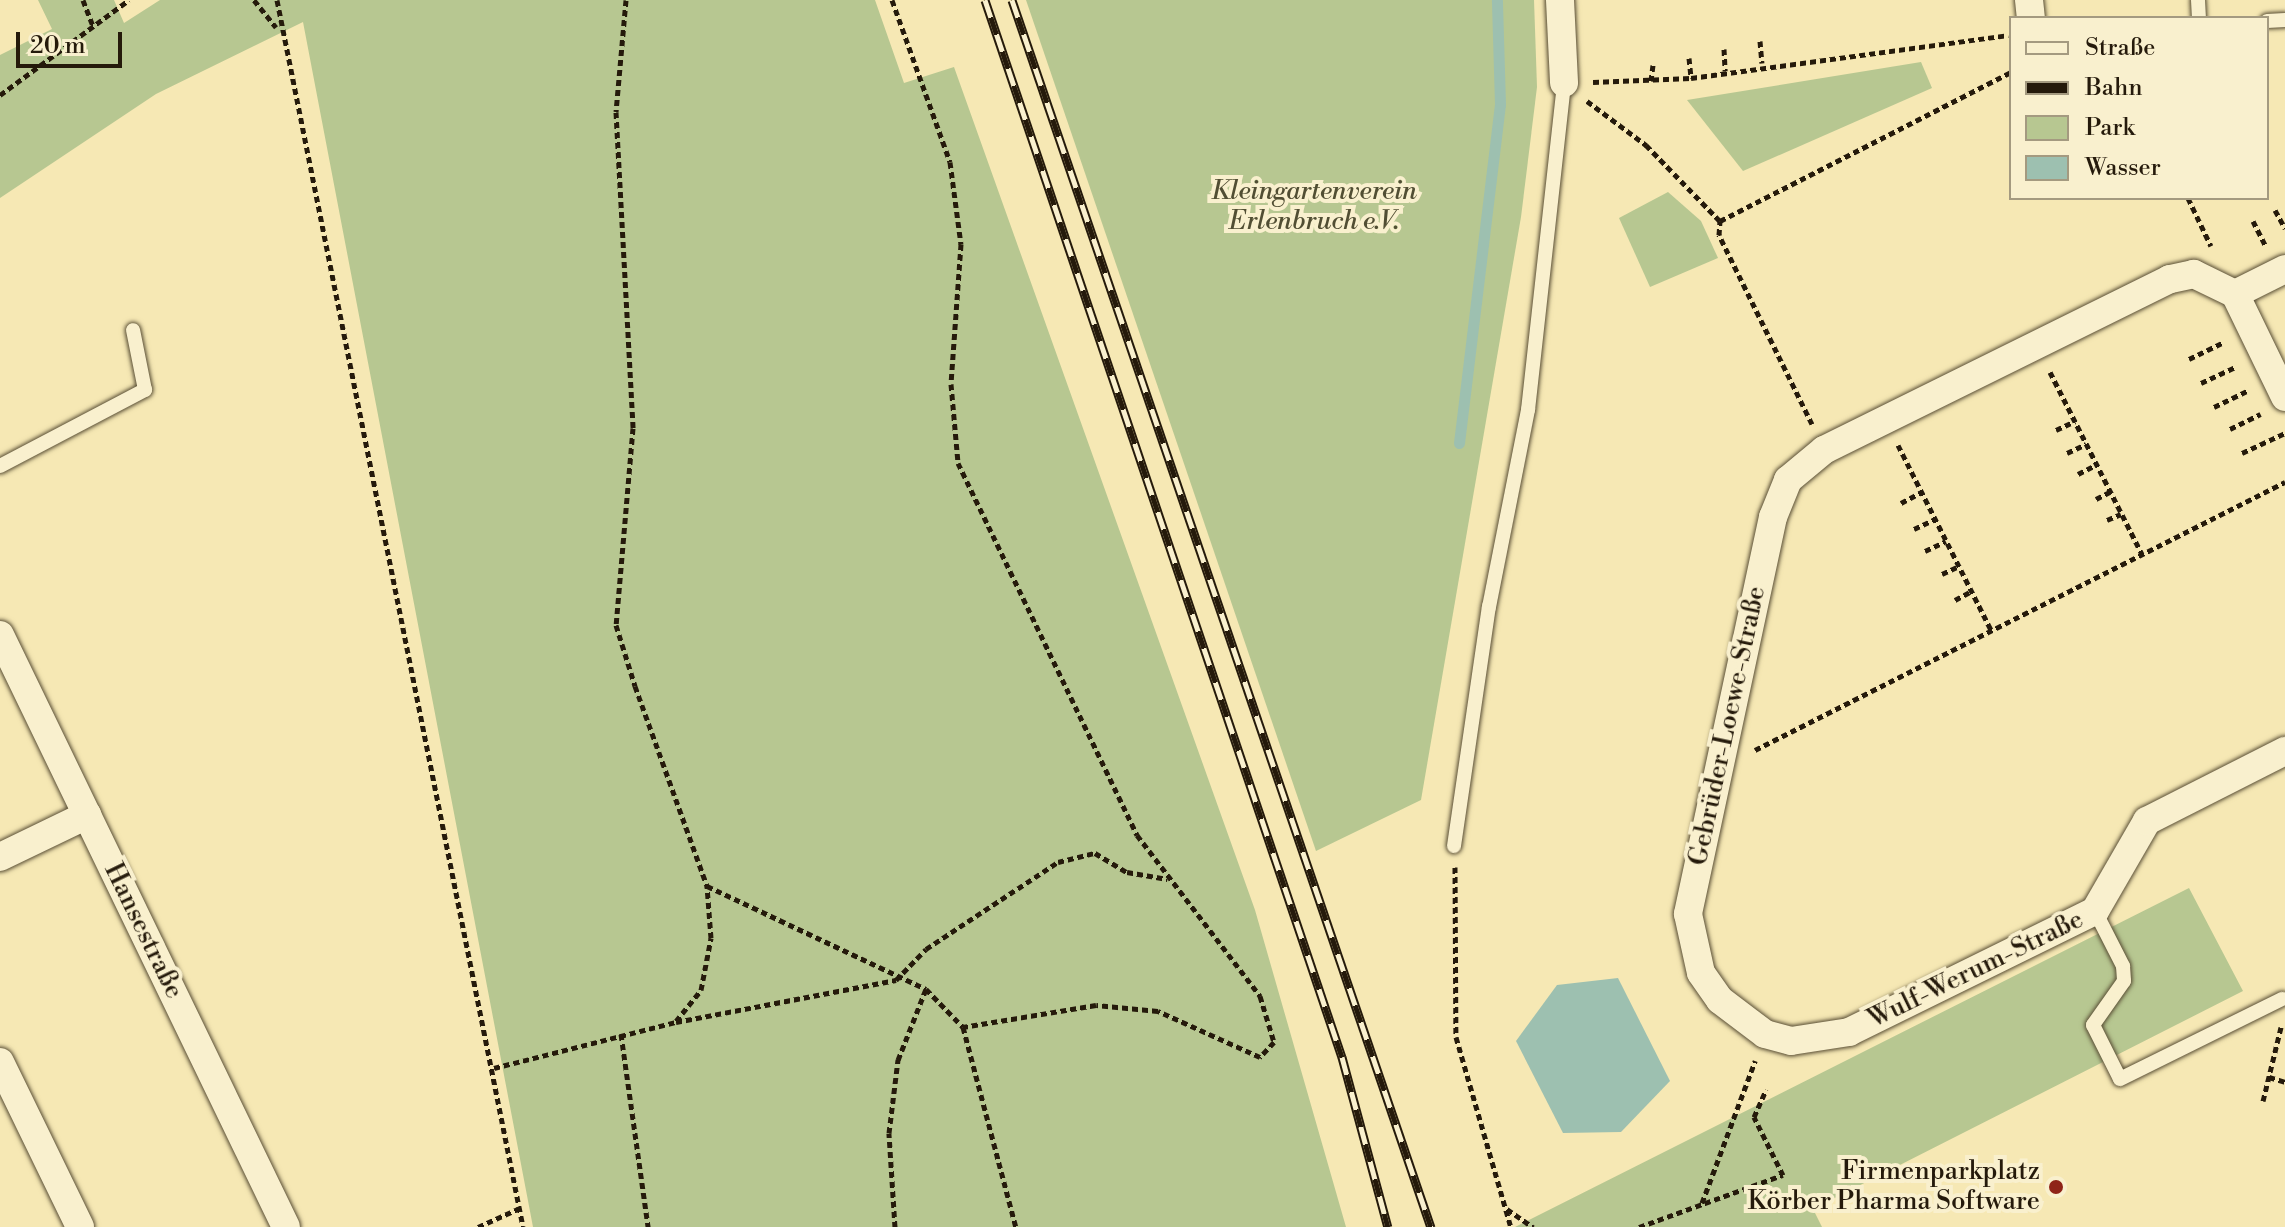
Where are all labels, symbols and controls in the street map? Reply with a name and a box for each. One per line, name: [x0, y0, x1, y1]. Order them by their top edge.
scale bar: [20, 16, 126, 66]
legend: [2009, 16, 2269, 200]
text: 20 m: [30, 31, 86, 61]
text: Straße: [2085, 33, 2155, 63]
text: Bahn: [2085, 73, 2143, 103]
text: Park: [2085, 113, 2135, 143]
text: Wasser: [2085, 153, 2161, 183]
park label: Kleingartenverein Erlenbruch e.V.: [1211, 176, 1417, 238]
street label: Gebrüder-Loewe-Straße: [1683, 584, 1773, 868]
street label: Hansestraße: [97, 858, 189, 1004]
street label: Wulf-Werum-Straße: [1863, 904, 2089, 1036]
place label: Firmenparkplatz Körber Pharma Software: [1748, 1156, 2040, 1218]
marker: Firmenparkplatz Körber Pharma Software: [2047, 1178, 2065, 1196]

